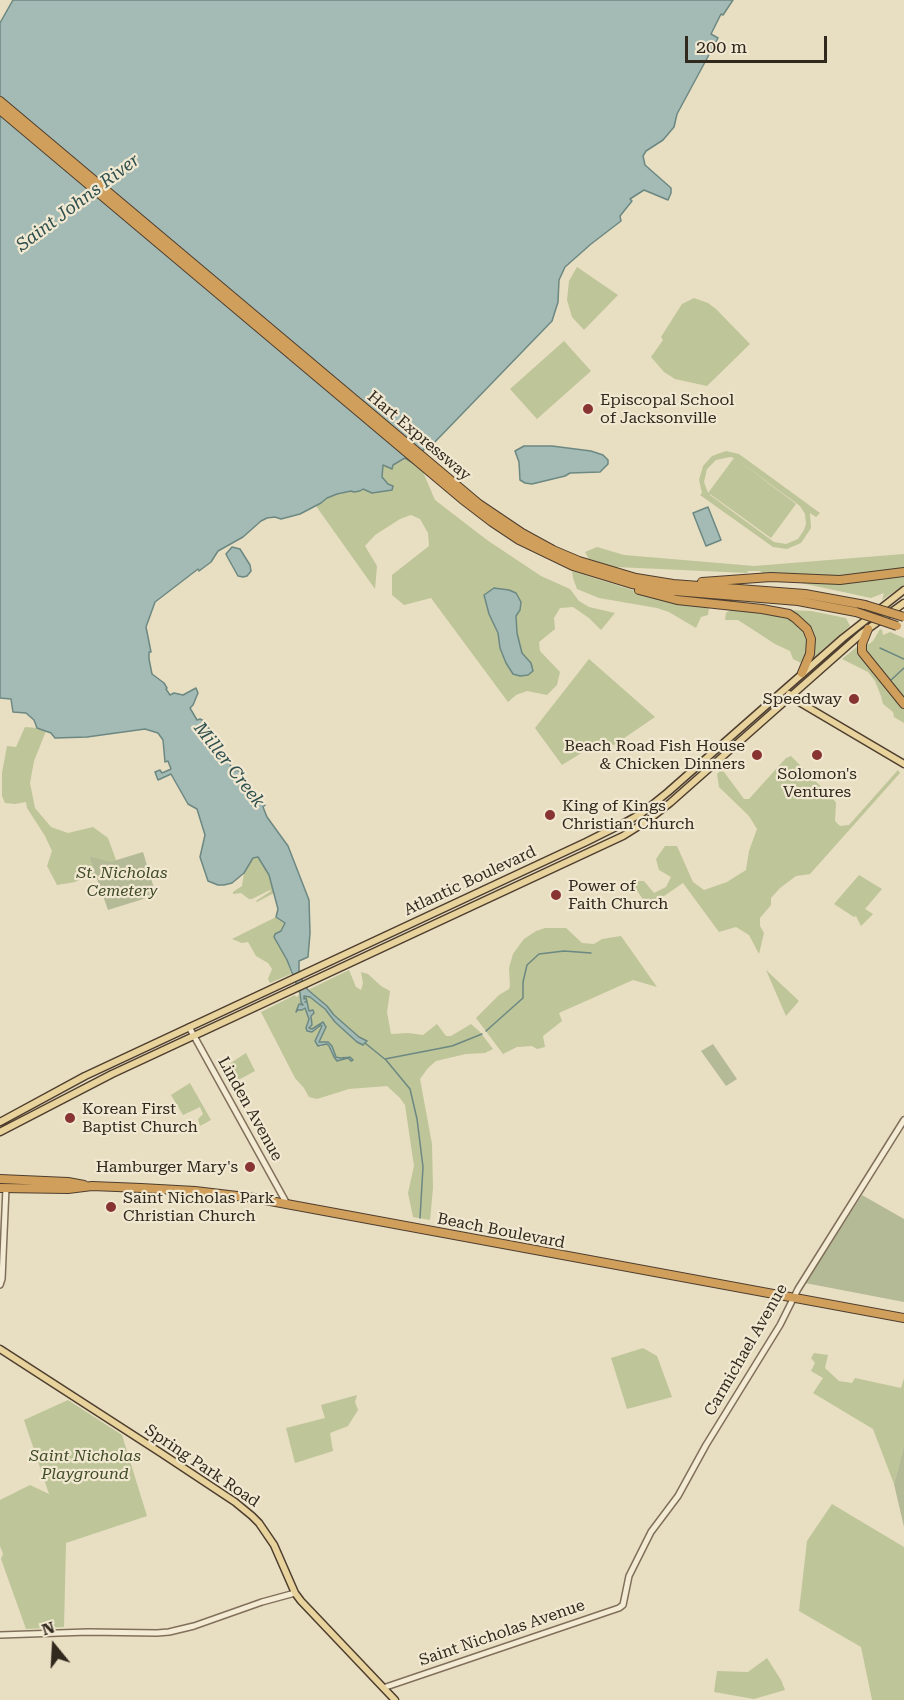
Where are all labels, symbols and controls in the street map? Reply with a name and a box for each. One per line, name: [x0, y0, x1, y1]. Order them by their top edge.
scale bar: [688, 24, 830, 62]
text: 200 m: [696, 36, 747, 57]
water label: Saint Johns River: [12, 150, 144, 256]
street label: Hart Expressway: [363, 387, 475, 485]
place label: Episcopal School of Jacksonville: [600, 390, 734, 428]
marker: Episcopal School of Jacksonville: [581, 402, 595, 416]
place label: Speedway: [763, 689, 842, 709]
marker: Speedway: [847, 692, 861, 706]
water label: Miller Creek: [189, 718, 269, 812]
place label: Beach Road Fish House & Chicken Dinners: [564, 736, 745, 774]
marker: Beach Road Fish House & Chicken Dinners: [750, 748, 764, 762]
marker: Solomon's Ventures: [810, 748, 824, 762]
place label: Solomon's Ventures: [777, 764, 857, 802]
place label: King of Kings Christian Church: [562, 796, 695, 834]
marker: King of Kings Christian Church: [543, 808, 557, 822]
street label: Atlantic Boulevard: [401, 842, 539, 920]
park label: St. Nicholas Cemetery: [76, 863, 168, 901]
place label: Power of Faith Church: [568, 876, 668, 914]
marker: Power of Faith Church: [549, 888, 563, 902]
street label: Linden Avenue: [213, 1054, 287, 1164]
place label: Korean First Baptist Church: [82, 1099, 198, 1137]
marker: Korean First Baptist Church: [63, 1111, 77, 1125]
place label: Hamburger Mary's: [96, 1157, 238, 1177]
marker: Hamburger Mary's: [243, 1160, 257, 1174]
place label: Saint Nicholas Park Christian Church: [123, 1188, 275, 1226]
marker: Saint Nicholas Park Christian Church: [104, 1200, 118, 1214]
street label: Beach Boulevard: [435, 1209, 567, 1253]
street label: Carmichael Avenue: [700, 1281, 792, 1419]
street label: Spring Park Road: [141, 1421, 263, 1511]
park label: Saint Nicholas Playground: [29, 1446, 141, 1484]
street label: Saint Nicholas Avenue: [417, 1596, 587, 1670]
north arrow: [24, 1616, 84, 1676]
text: N: [39, 1617, 57, 1639]

